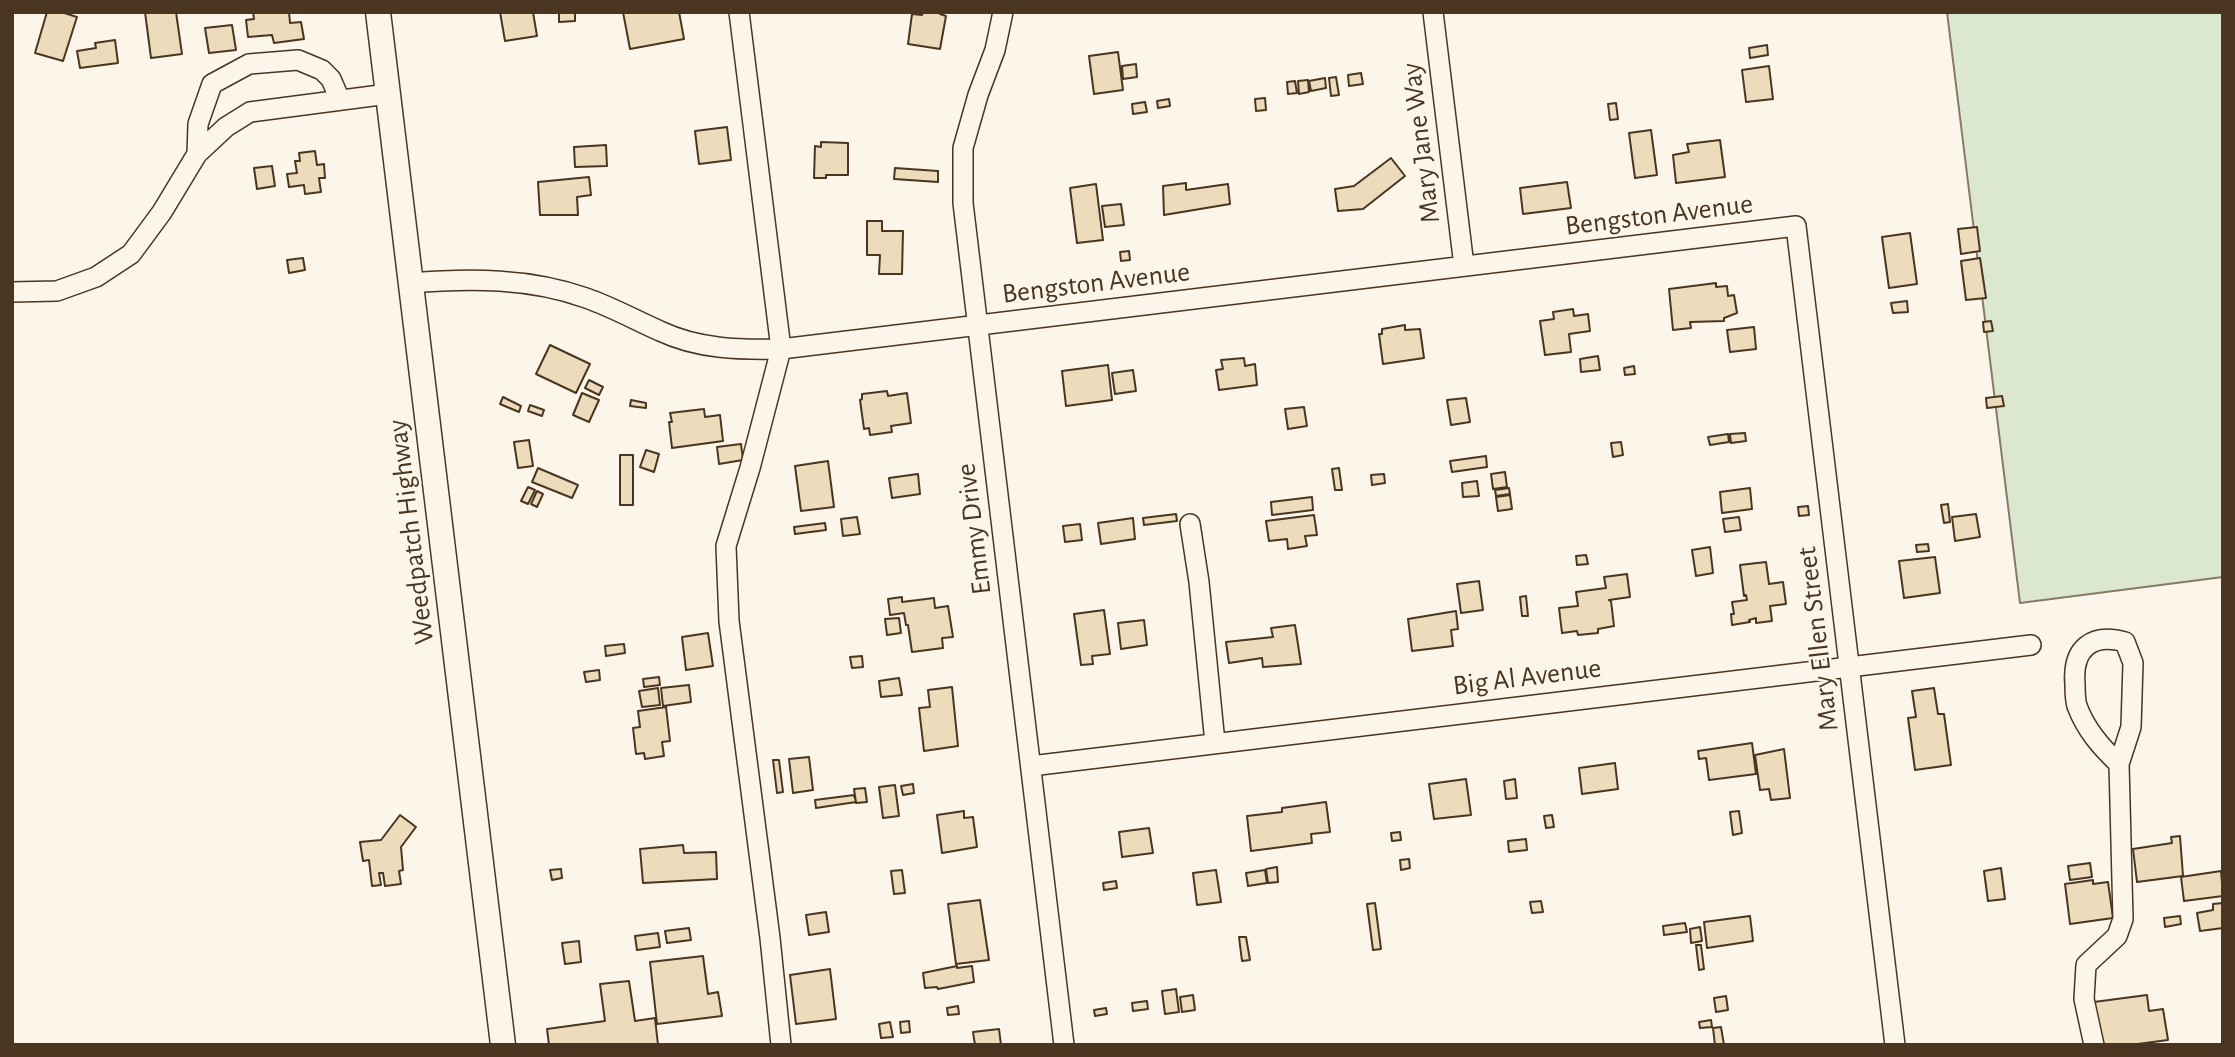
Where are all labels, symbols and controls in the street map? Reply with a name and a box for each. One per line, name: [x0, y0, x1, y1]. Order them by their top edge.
street label: Mary Jane Way: [1395, 61, 1447, 225]
street label: Bengston Avenue: [1563, 187, 1755, 243]
street label: Bengston Avenue: [1000, 255, 1192, 311]
street label: Weedpatch Highway: [381, 418, 441, 646]
street label: Emmy Drive: [949, 461, 999, 597]
street label: Mary Ellen Street: [1790, 545, 1846, 733]
street label: Big Al Avenue: [1451, 651, 1603, 703]

